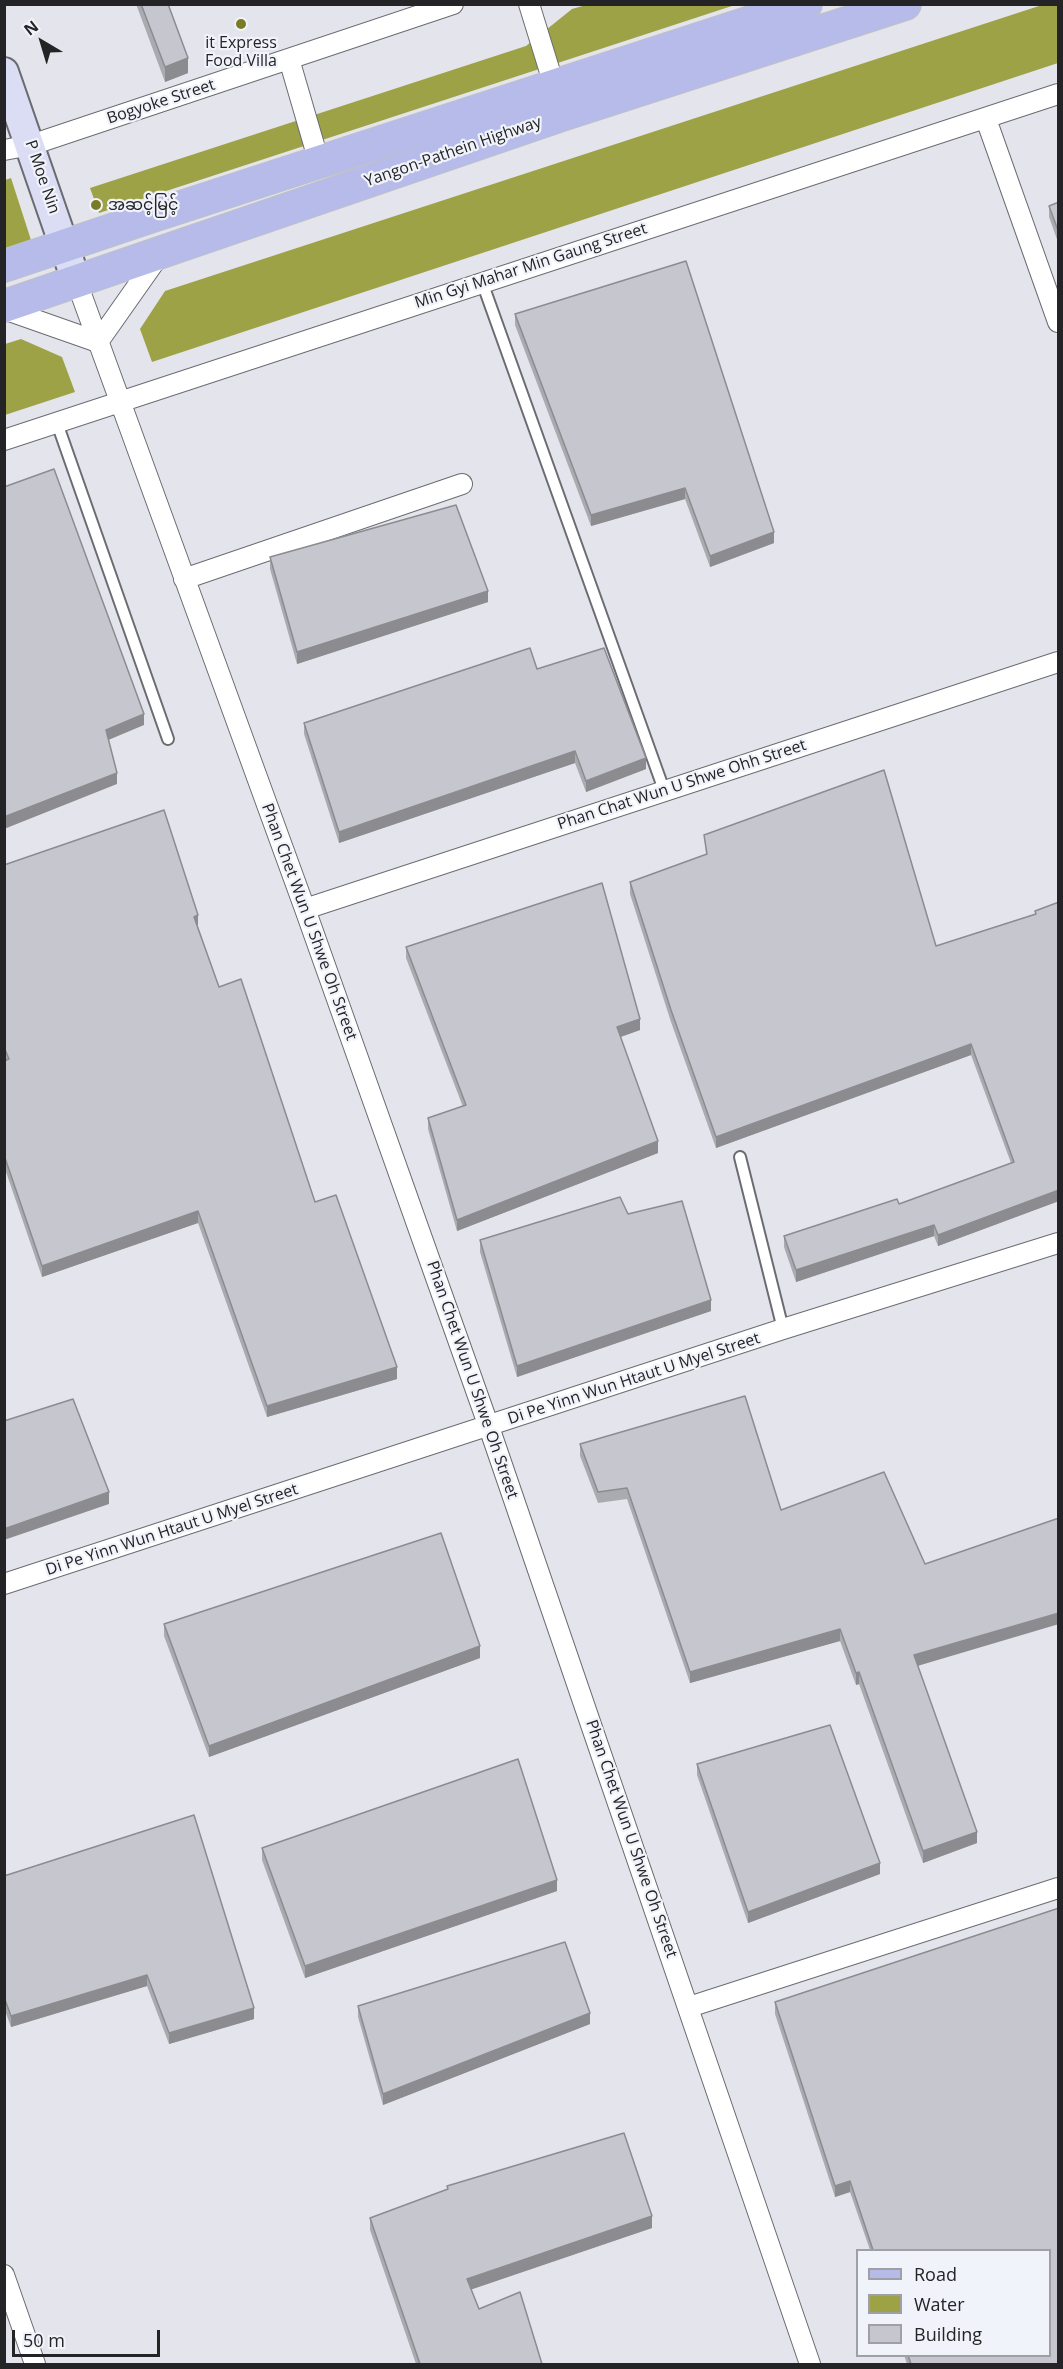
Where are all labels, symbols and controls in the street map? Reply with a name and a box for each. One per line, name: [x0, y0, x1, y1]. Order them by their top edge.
north arrow: [12, 12, 72, 72]
text: N: [19, 15, 43, 40]
marker: it Express Food Villa: [234, 17, 248, 31]
place label: it Express Food Villa: [205, 33, 277, 71]
street label: Bogyoke Street: [105, 75, 217, 129]
street label: Yangon-Pathein Highway: [362, 113, 544, 191]
street label: P Moe Nin: [20, 138, 64, 216]
place label: အဆင့်မြင့်: [108, 195, 178, 215]
marker: အဆင့်မြင့်: [89, 198, 103, 212]
street label: Min Gyi Mahar Min Gaung Street: [412, 219, 650, 313]
street label: Phan Chat Wun U Shwe Ohh Street: [555, 736, 809, 834]
street label: Phan Chet Wun U Shwe Oh Street: [257, 801, 361, 1043]
street label: Phan Chet Wun U Shwe Oh Street: [422, 1258, 522, 1502]
street label: Di Pe Yinn Wun Htaut U Myel Street: [505, 1329, 763, 1429]
street label: Di Pe Yinn Wun Htaut U Myel Street: [43, 1480, 301, 1580]
street label: Phan Chet Wun U Shwe Oh Street: [581, 1717, 681, 1961]
legend: [856, 2249, 1051, 2357]
text: Road: [914, 2262, 957, 2286]
text: Water: [914, 2292, 965, 2316]
scale bar: [15, 2318, 164, 2356]
text: Building: [914, 2322, 982, 2346]
text: 50 m: [23, 2328, 65, 2352]

